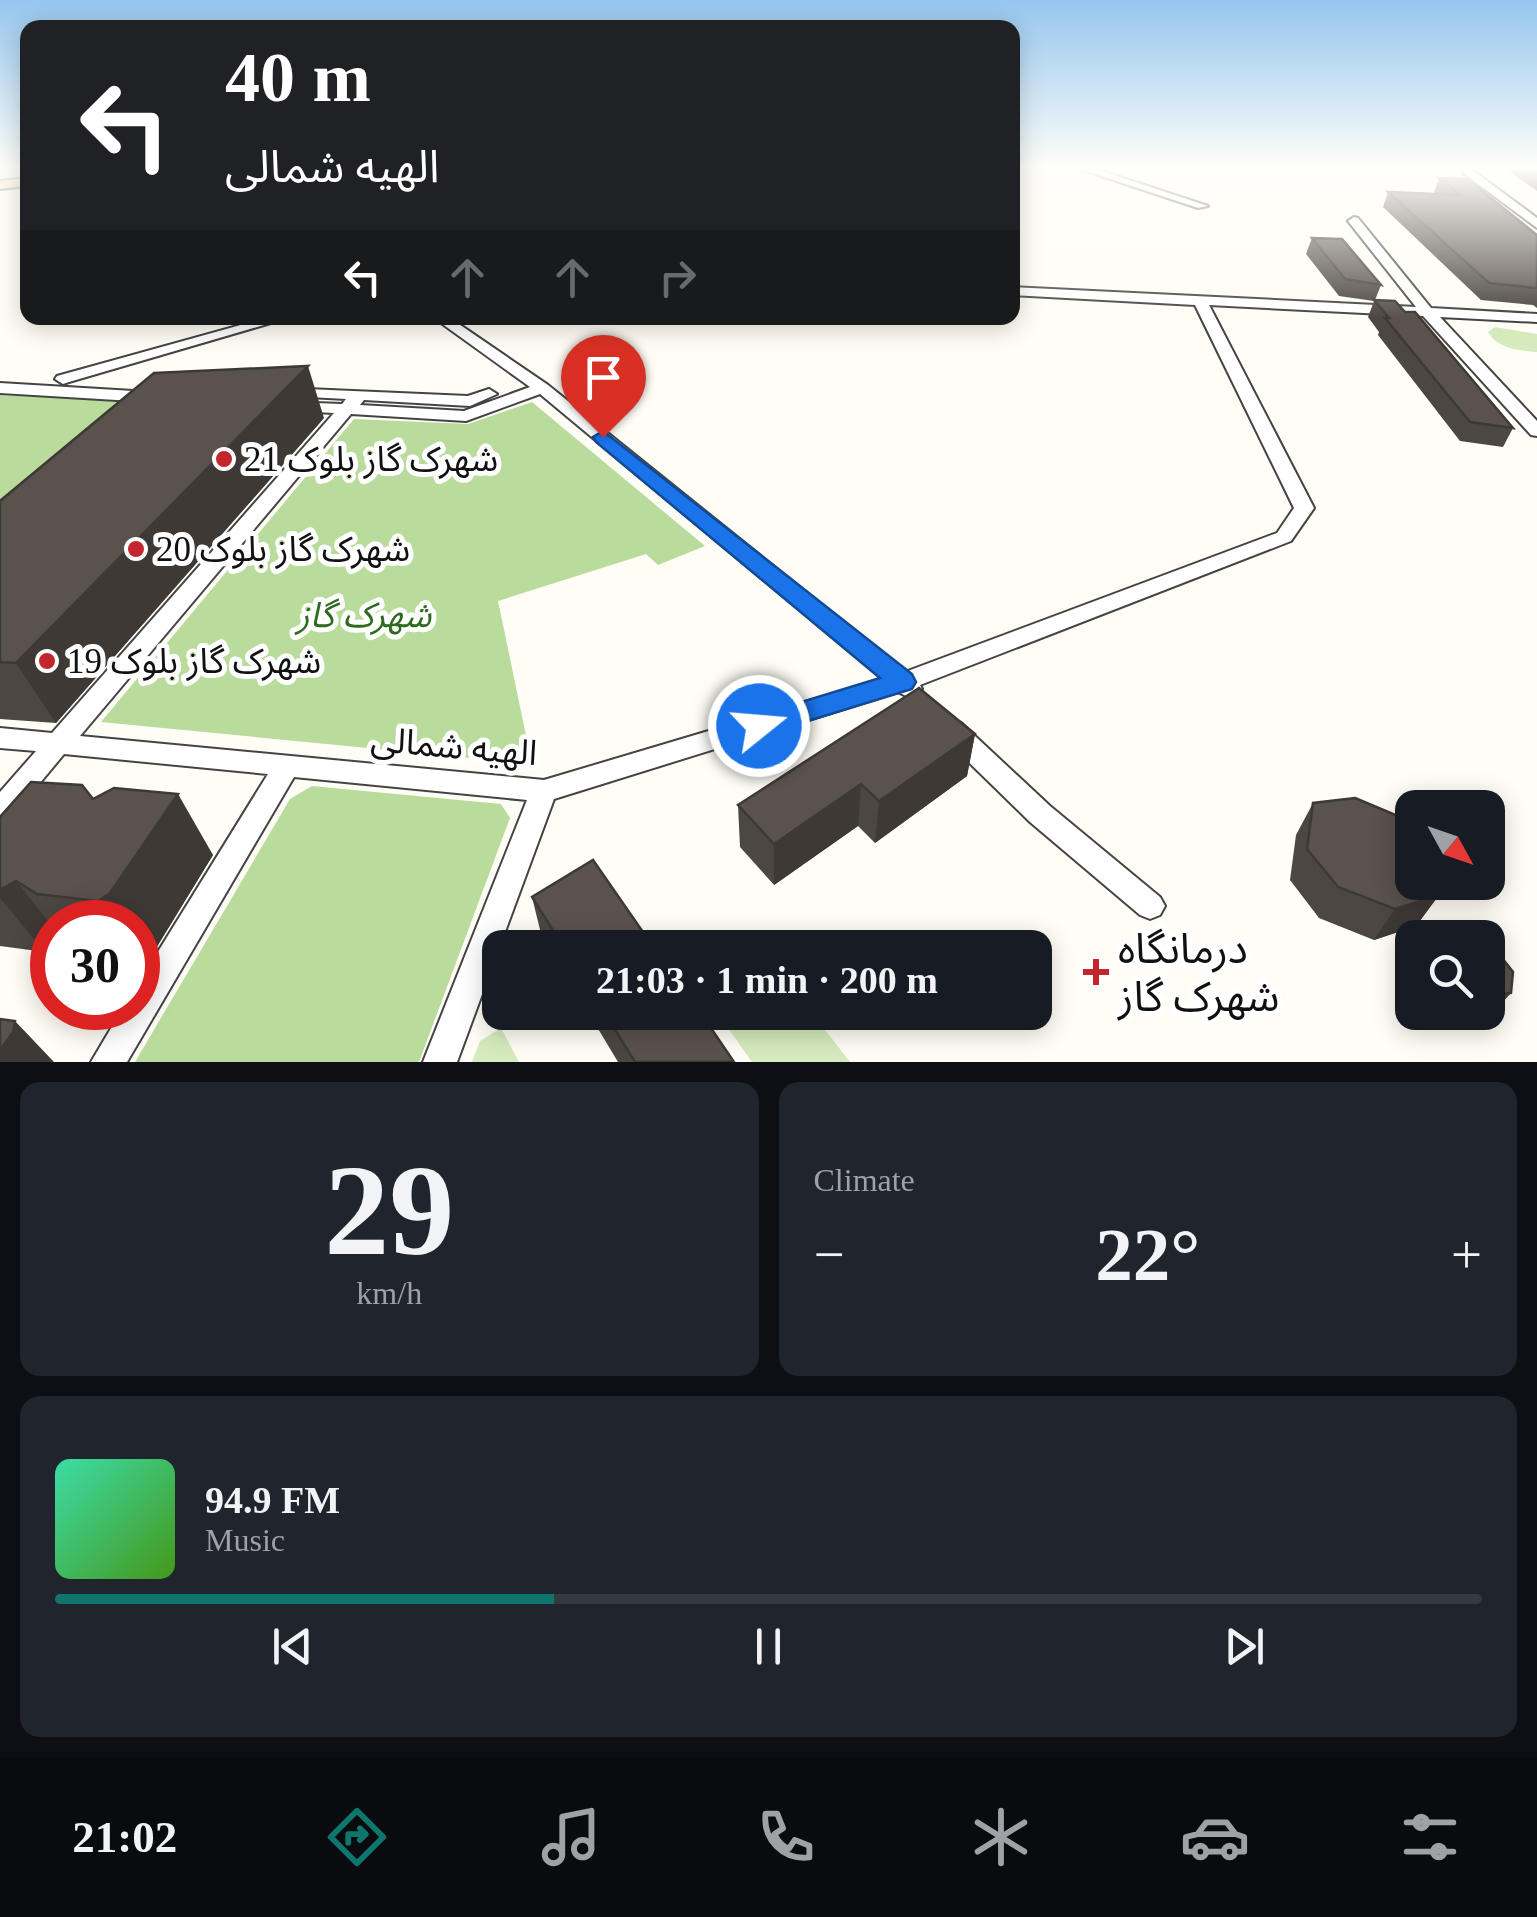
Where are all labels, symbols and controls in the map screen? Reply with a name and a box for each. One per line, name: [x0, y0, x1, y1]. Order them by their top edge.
text: 40 m: [225, 39, 371, 116]
icon: left: [60, 60, 190, 190]
text: الهیه شمالی: [225, 142, 439, 192]
icon: left: [335, 250, 390, 305]
icon: ahead: [440, 250, 495, 305]
icon: ahead: [545, 250, 600, 305]
icon: right: [650, 250, 705, 305]
pin: [561, 335, 646, 438]
icon: arrive: [576, 350, 631, 405]
place label: شهرک گاز بلوک 21: [244, 440, 498, 480]
marker: شهرک گاز بلوک 21: [213, 448, 235, 470]
place label: شهرک گاز بلوک 20: [156, 530, 410, 570]
marker: شهرک گاز بلوک 20: [125, 538, 147, 560]
park label: شهرک گاز: [294, 596, 432, 636]
place label: شهرک گاز بلوک 19: [67, 642, 321, 682]
marker: شهرک گاز بلوک 19: [36, 650, 58, 672]
position arrow: [707, 674, 811, 778]
street label: الهیه شمالی: [369, 720, 539, 773]
north arrow: [1395, 790, 1505, 900]
map controls: [1395, 790, 1505, 1030]
speed limit sign: 30: [30, 900, 160, 1030]
button: search: [1395, 920, 1505, 1030]
place label: درمانگاه شهرک گاز: [1116, 926, 1279, 1021]
text: 21:03 · 1 min · 200 m: [596, 959, 938, 1001]
marker: درمانگاه شهرک گاز: [1083, 959, 1109, 985]
text: 29: [324, 1138, 454, 1282]
text: Climate: [814, 1162, 915, 1198]
text: 22°: [1095, 1213, 1200, 1296]
text: −: [814, 1224, 845, 1285]
text: +: [1451, 1224, 1482, 1285]
text: km/h: [356, 1275, 422, 1311]
text: 94.9 FM: [205, 1479, 340, 1521]
text: Music: [205, 1522, 285, 1558]
icon: previous: [265, 1619, 320, 1674]
icon: pause: [741, 1619, 796, 1674]
icon: next: [1217, 1619, 1272, 1674]
icon: directions: [322, 1802, 392, 1872]
icon: music: [536, 1802, 606, 1872]
icon: phone: [751, 1802, 821, 1872]
icon: climate: [966, 1802, 1036, 1872]
icon: car: [1180, 1802, 1250, 1872]
icon: filters: [1395, 1802, 1465, 1872]
text: 21:02: [72, 1812, 177, 1862]

